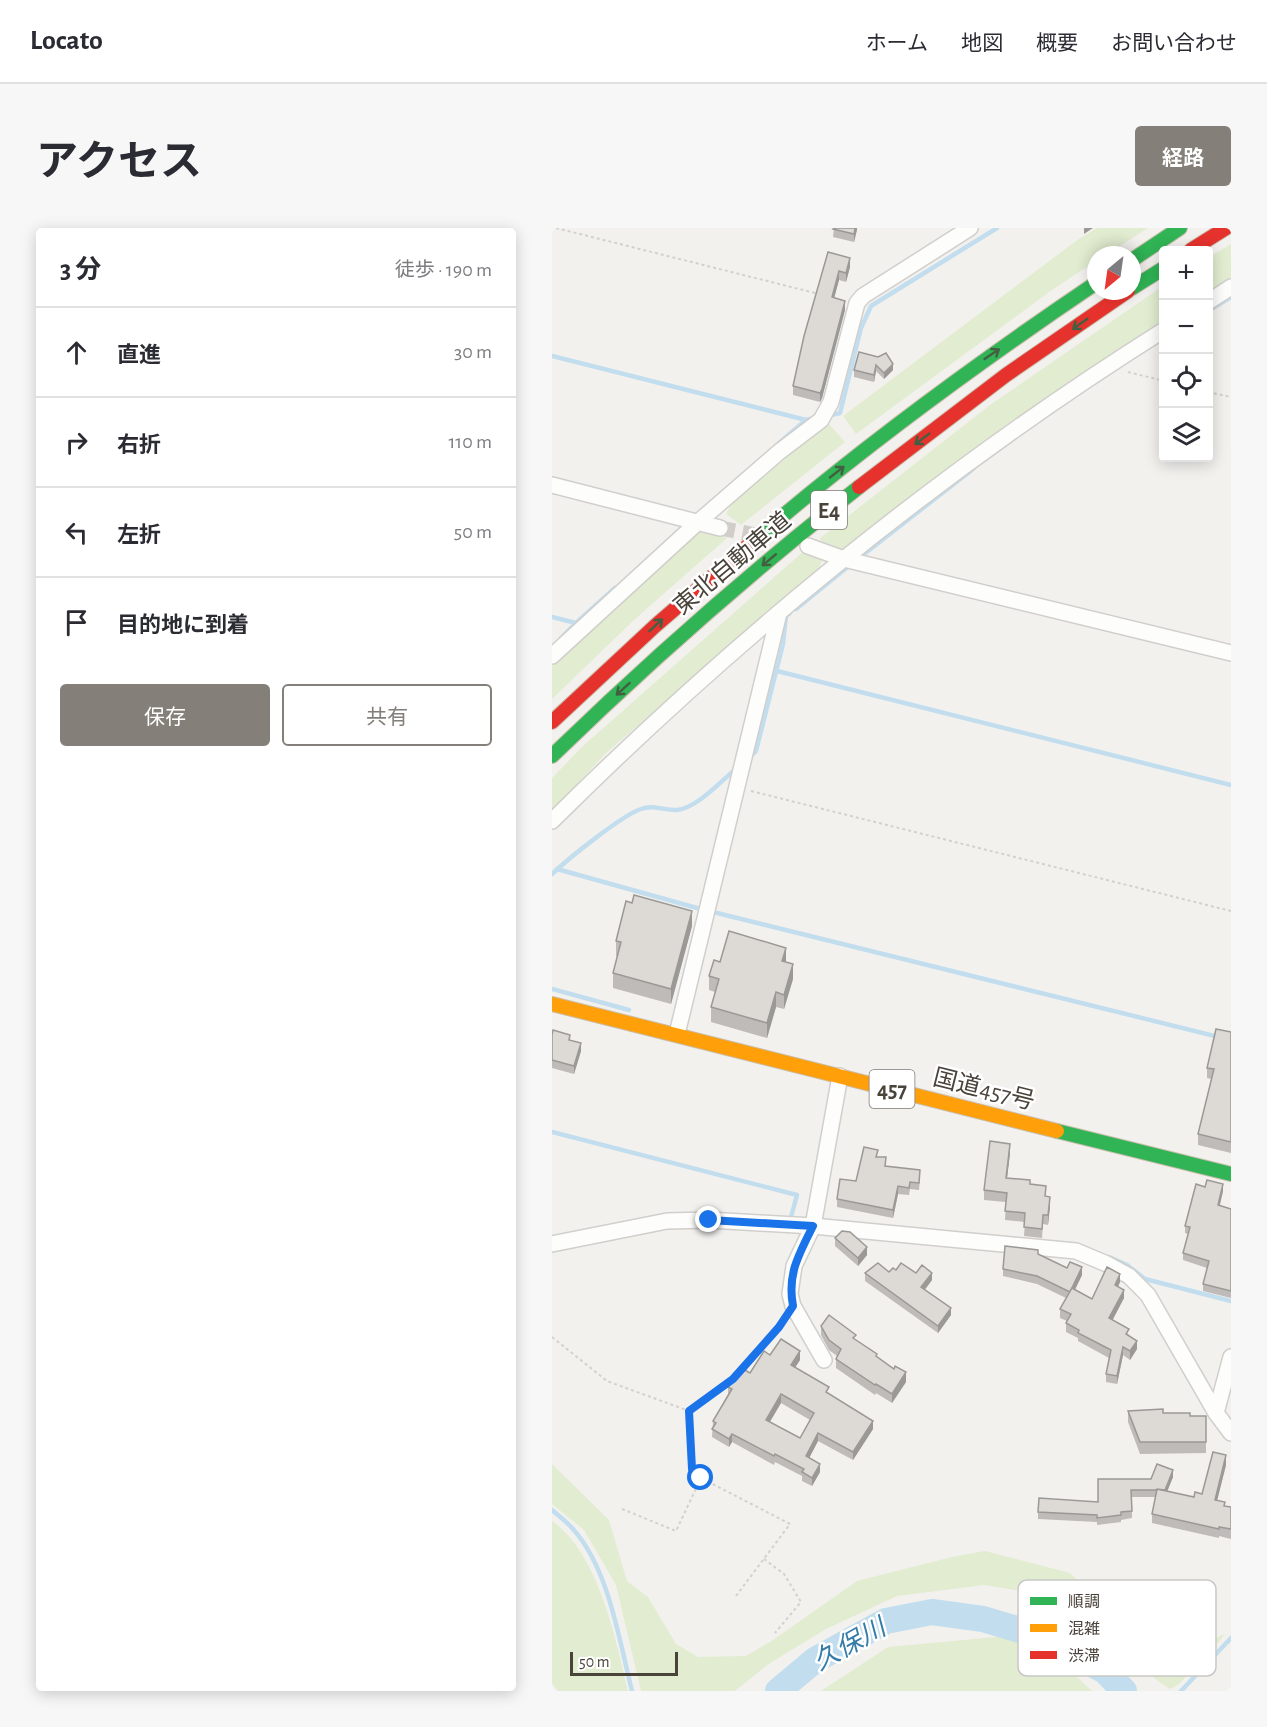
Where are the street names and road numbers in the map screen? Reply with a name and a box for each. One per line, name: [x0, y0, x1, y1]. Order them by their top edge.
road number: E4: [811, 491, 847, 529]
street label: 東北自動車道: [668, 507, 796, 619]
street label: 国道457号: [931, 1064, 1037, 1114]
road number: 457: [870, 1070, 914, 1108]

